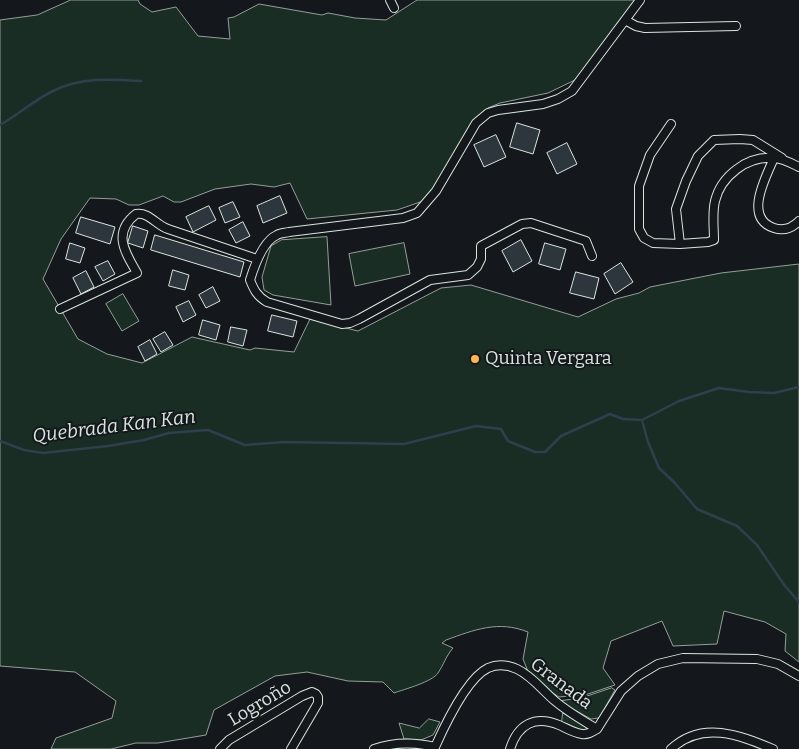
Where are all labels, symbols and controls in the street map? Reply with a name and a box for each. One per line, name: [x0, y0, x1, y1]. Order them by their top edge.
place label: Quinta Vergara: [485, 348, 612, 370]
marker: Quinta Vergara: [469, 353, 481, 365]
water label: Quebrada Kan Kan: [31, 406, 197, 448]
street label: Granada: [526, 654, 596, 714]
street label: Logroño: [225, 677, 295, 731]

